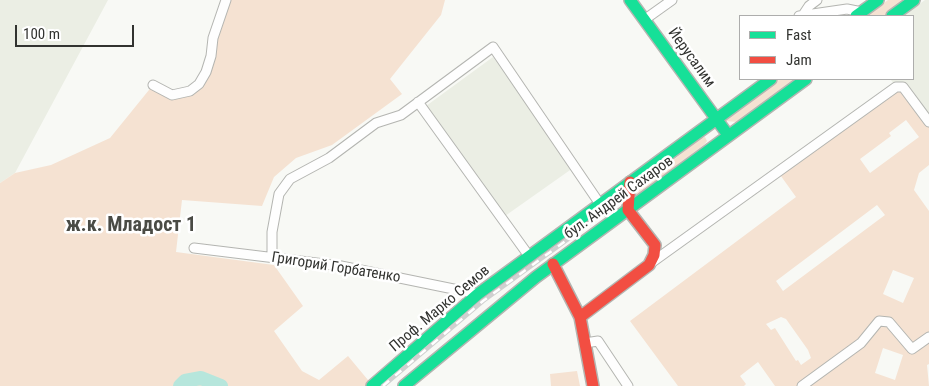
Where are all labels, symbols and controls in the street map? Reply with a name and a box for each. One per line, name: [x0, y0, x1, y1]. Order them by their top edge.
scale bar: [18, 15, 136, 47]
legend: [739, 15, 914, 80]
text: 100 m: [23, 25, 60, 43]
street label: Йерусалим: [663, 25, 719, 91]
text: Fast: [786, 26, 811, 44]
text: Jam: [786, 51, 812, 69]
street label: бул. Андрей Сахаров: [561, 153, 677, 243]
district label: ж.к. Младост 1: [66, 214, 196, 238]
street label: Григорий Горбатенко: [270, 249, 402, 287]
street label: Проф. Марко Семов: [386, 262, 494, 356]

